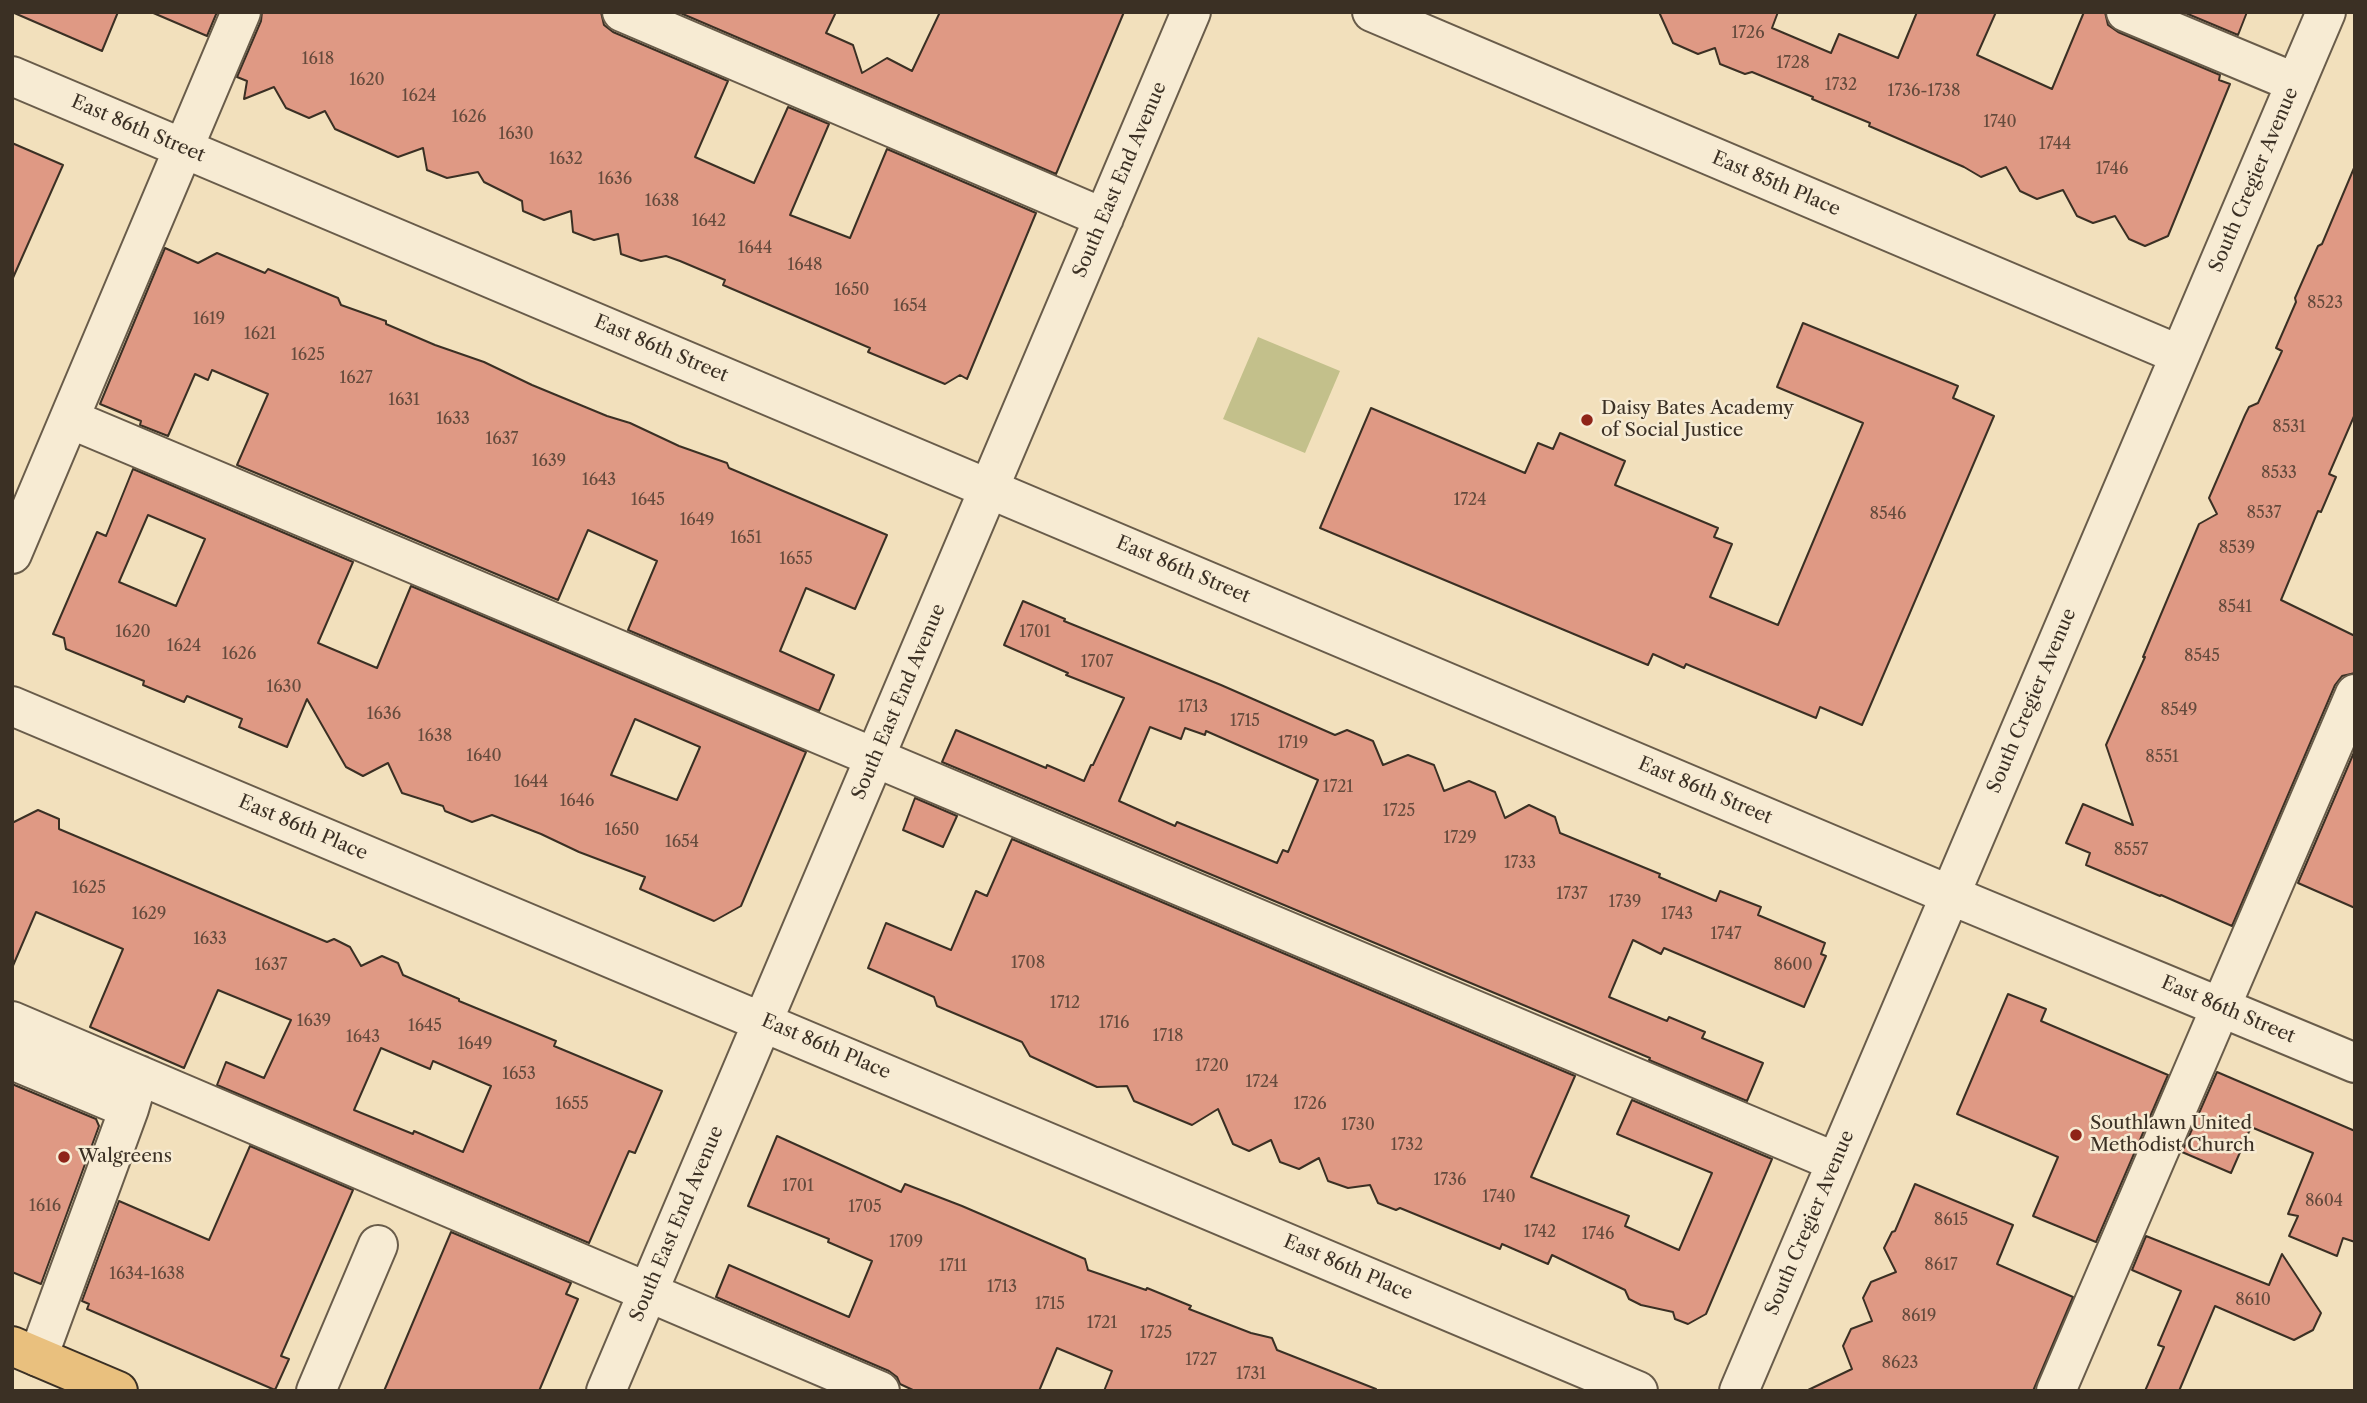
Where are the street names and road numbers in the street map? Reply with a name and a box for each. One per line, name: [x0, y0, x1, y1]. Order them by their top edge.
street label: South East End Avenue: [1068, 79, 1172, 281]
street label: South Cregier Avenue: [2205, 84, 2303, 276]
street label: East 86th Street: [68, 91, 208, 167]
street label: East 85th Place: [1708, 147, 1844, 221]
street label: East 86th Street: [591, 311, 731, 387]
street label: East 86th Street: [1113, 532, 1253, 608]
street label: South East End Avenue: [847, 601, 951, 803]
street label: South Cregier Avenue: [1983, 605, 2081, 797]
street label: East 86th Street: [1635, 753, 1775, 829]
street label: East 86th Place: [235, 791, 371, 865]
street label: East 86th Street: [2158, 972, 2298, 1048]
street label: East 86th Place: [758, 1010, 894, 1084]
street label: South East End Avenue: [625, 1123, 729, 1325]
street label: South Cregier Avenue: [1761, 1127, 1859, 1319]
street label: East 86th Place: [1280, 1231, 1416, 1305]

